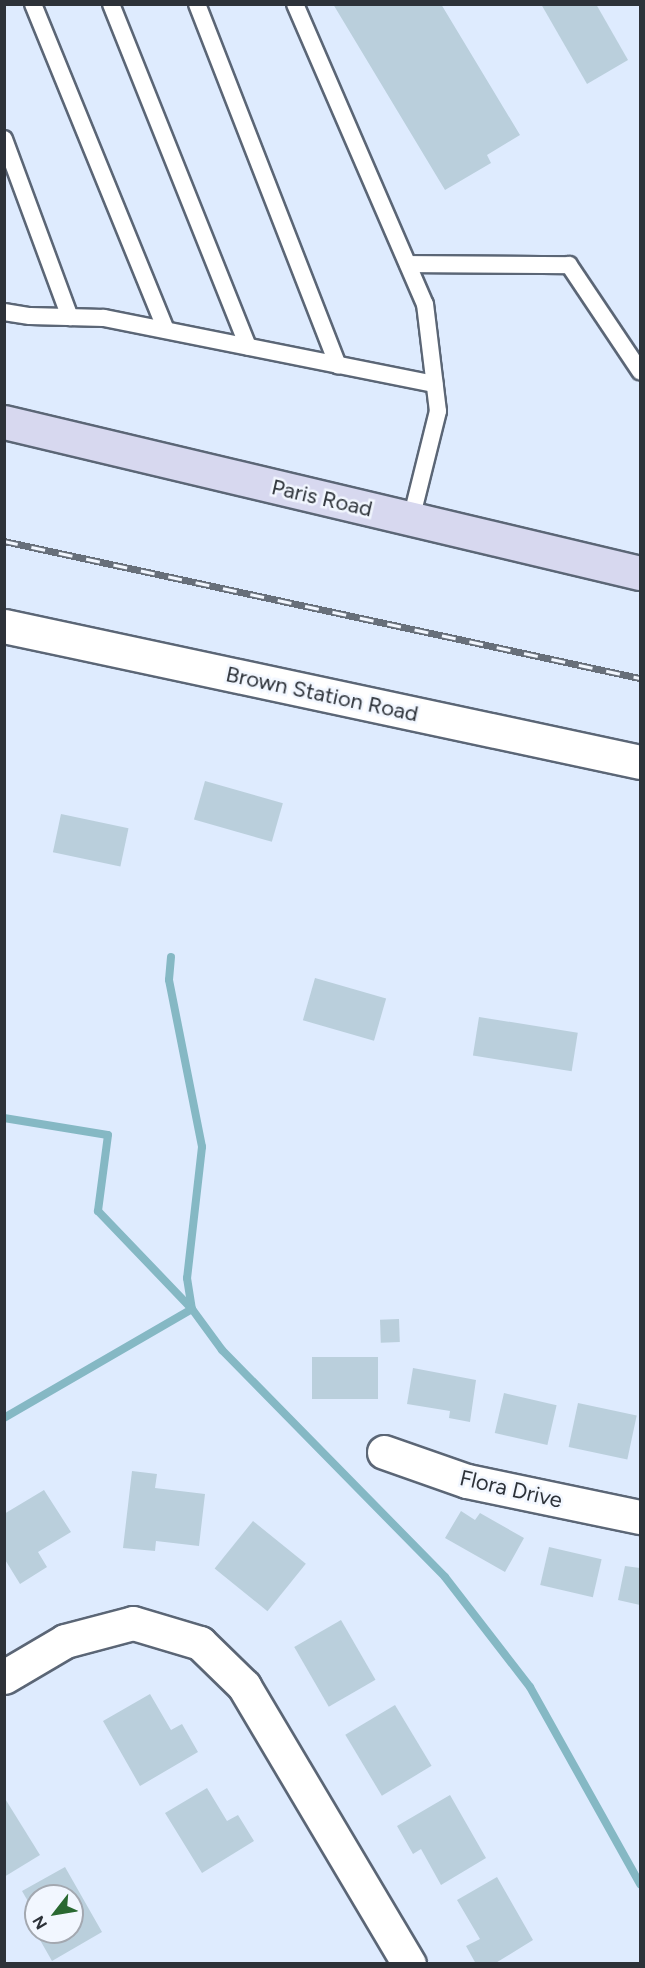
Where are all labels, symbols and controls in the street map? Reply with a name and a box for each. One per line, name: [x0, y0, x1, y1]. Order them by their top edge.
street label: Paris Road: [269, 474, 375, 522]
street label: Brown Station Road: [223, 661, 421, 727]
street label: Flora Drive: [457, 1464, 565, 1514]
north arrow: [24, 1884, 84, 1944]
text: N: [29, 1912, 51, 1933]

